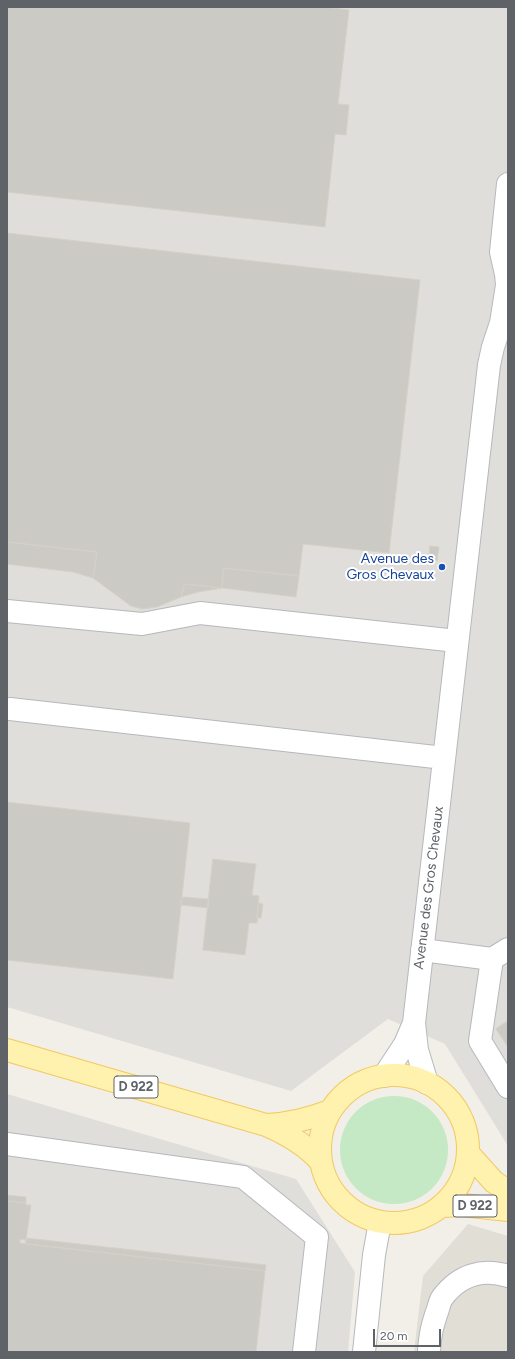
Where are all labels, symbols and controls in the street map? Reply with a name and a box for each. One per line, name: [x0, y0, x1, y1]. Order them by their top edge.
place label: Avenue des Gros Chevaux: [346, 551, 434, 584]
marker: Avenue des Gros Chevaux: [437, 562, 447, 572]
street label: Avenue des Gros Chevaux: [411, 805, 447, 971]
road number: D 922: [114, 1076, 158, 1098]
road number: D 922: [453, 1195, 497, 1217]
scale bar: [375, 1321, 443, 1347]
text: 20 m: [380, 1329, 408, 1343]

